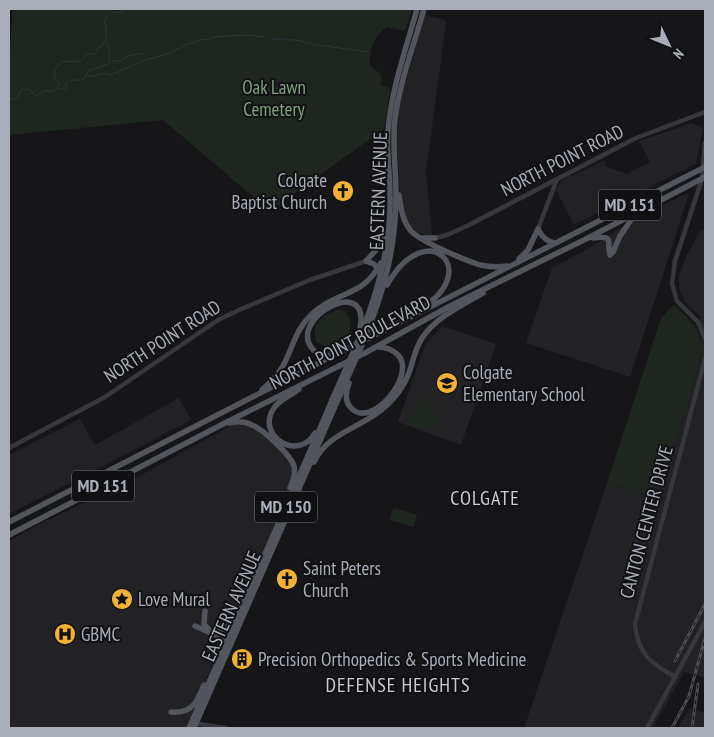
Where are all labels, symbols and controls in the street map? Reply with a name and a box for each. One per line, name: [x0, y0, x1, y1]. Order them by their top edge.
north arrow: [644, 20, 694, 70]
text: N: [669, 45, 688, 63]
park label: Oak Lawn Cemetery: [242, 75, 306, 121]
street label: NORTH POINT ROAD: [497, 119, 627, 201]
street label: EASTERN AVENUE: [364, 131, 392, 251]
place label: Colgate Baptist Church: [232, 168, 327, 214]
church icon: Colgate Baptist Church: [331, 179, 355, 203]
road number: MD 151: [599, 190, 661, 220]
street label: NORTH POINT BOULEVARD: [266, 290, 434, 394]
street label: NORTH POINT ROAD: [99, 294, 225, 388]
place label: Colgate Elementary School: [463, 360, 585, 406]
school or university icon: Colgate Elementary School: [435, 371, 459, 395]
street label: CANTON CENTER DRIVE: [614, 443, 678, 601]
road number: MD 151: [72, 471, 134, 502]
district label: COLGATE: [450, 485, 520, 511]
road number: MD 150: [255, 492, 317, 522]
street label: EASTERN AVENUE: [196, 547, 266, 665]
place label: Saint Peters Church: [303, 556, 381, 602]
church icon: Saint Peters Church: [275, 567, 299, 591]
place icon: Love Mural: [110, 587, 134, 611]
place label: Love Mural: [138, 587, 210, 611]
hospital icon: GBMC: [53, 622, 77, 646]
place label: GBMC: [81, 622, 120, 646]
building icon: Precision Orthopedics & Sports Medicine: [230, 647, 254, 671]
place label: Precision Orthopedics & Sports Medicine: [258, 647, 526, 671]
district label: DEFENSE HEIGHTS: [325, 672, 471, 698]

